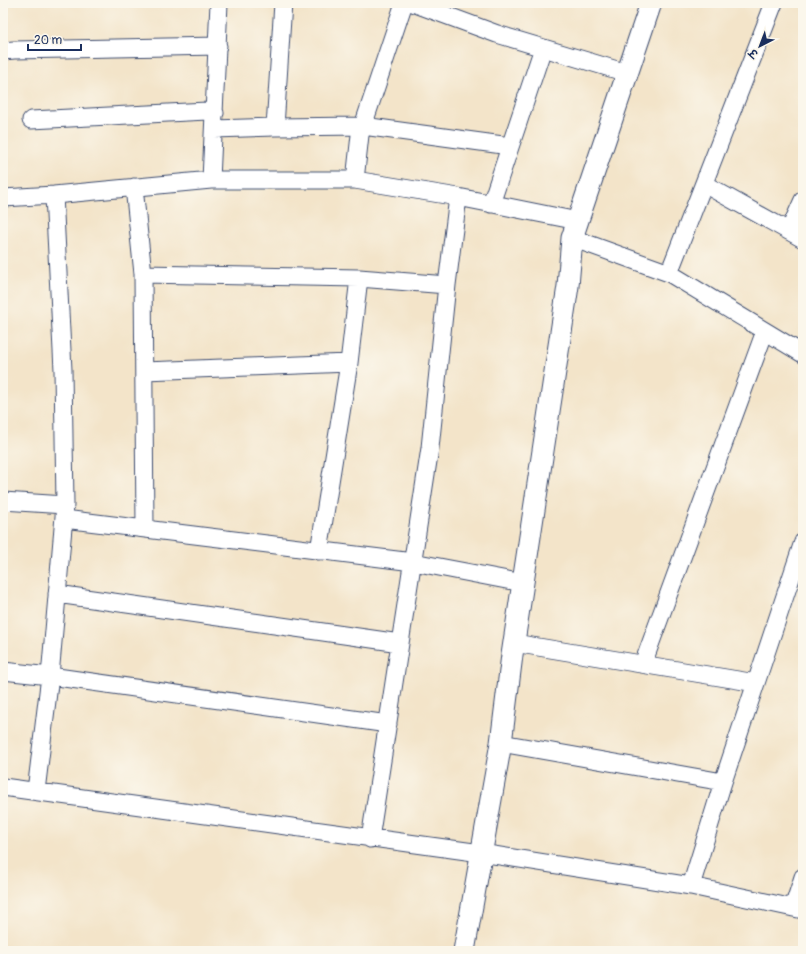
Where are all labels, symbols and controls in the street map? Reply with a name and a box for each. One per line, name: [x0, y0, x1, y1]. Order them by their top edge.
scale bar: [28, 26, 81, 52]
north arrow: [740, 26, 780, 66]
text: 20 m: [34, 33, 63, 48]
text: उ: [745, 45, 761, 61]

